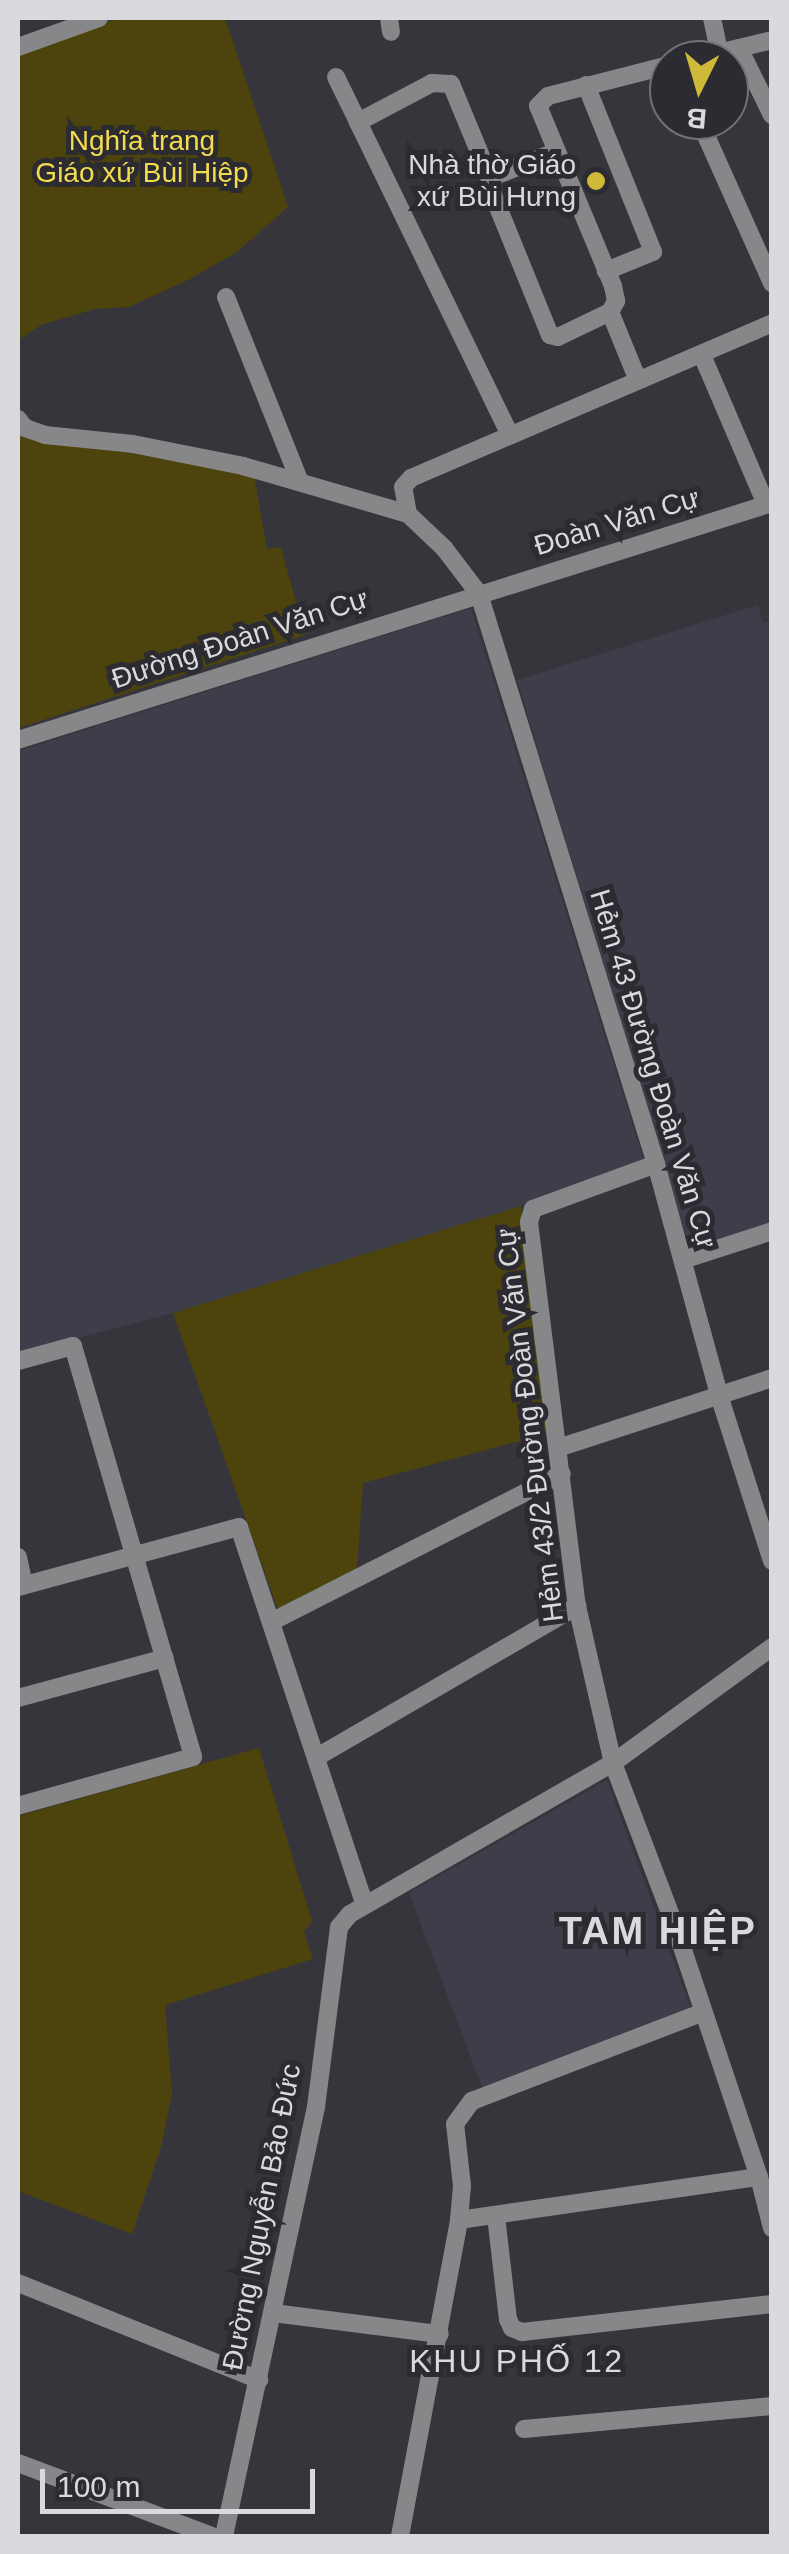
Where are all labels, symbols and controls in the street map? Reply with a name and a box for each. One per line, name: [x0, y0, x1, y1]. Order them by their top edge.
north arrow: [649, 40, 749, 140]
text: B: [685, 102, 708, 135]
park label: Nghĩa trang Giáo xứ Bùi Hiệp: [35, 124, 249, 190]
place label: Nhà thờ Giáo xứ Bùi Hưng: [408, 148, 576, 214]
marker: Nhà thờ Giáo xứ Bùi Hưng: [585, 170, 607, 192]
street label: Đoàn Văn Cự: [530, 481, 704, 563]
street label: Đường Đoàn Văn Cự: [108, 582, 372, 696]
street label: Hẻm 43 Đường Đoàn Văn Cự: [582, 886, 724, 1252]
street label: Hẻm 43/2 Đường Đoàn Văn Cự: [489, 1226, 571, 1624]
district label: TAM HIỆP: [559, 1909, 757, 1955]
street label: Đường Nguyễn Bảo Đức: [216, 2061, 308, 2373]
district label: KHU PHỐ 12: [409, 2342, 625, 2380]
scale bar: [45, 2449, 320, 2511]
text: 100 m: [57, 2470, 140, 2503]

